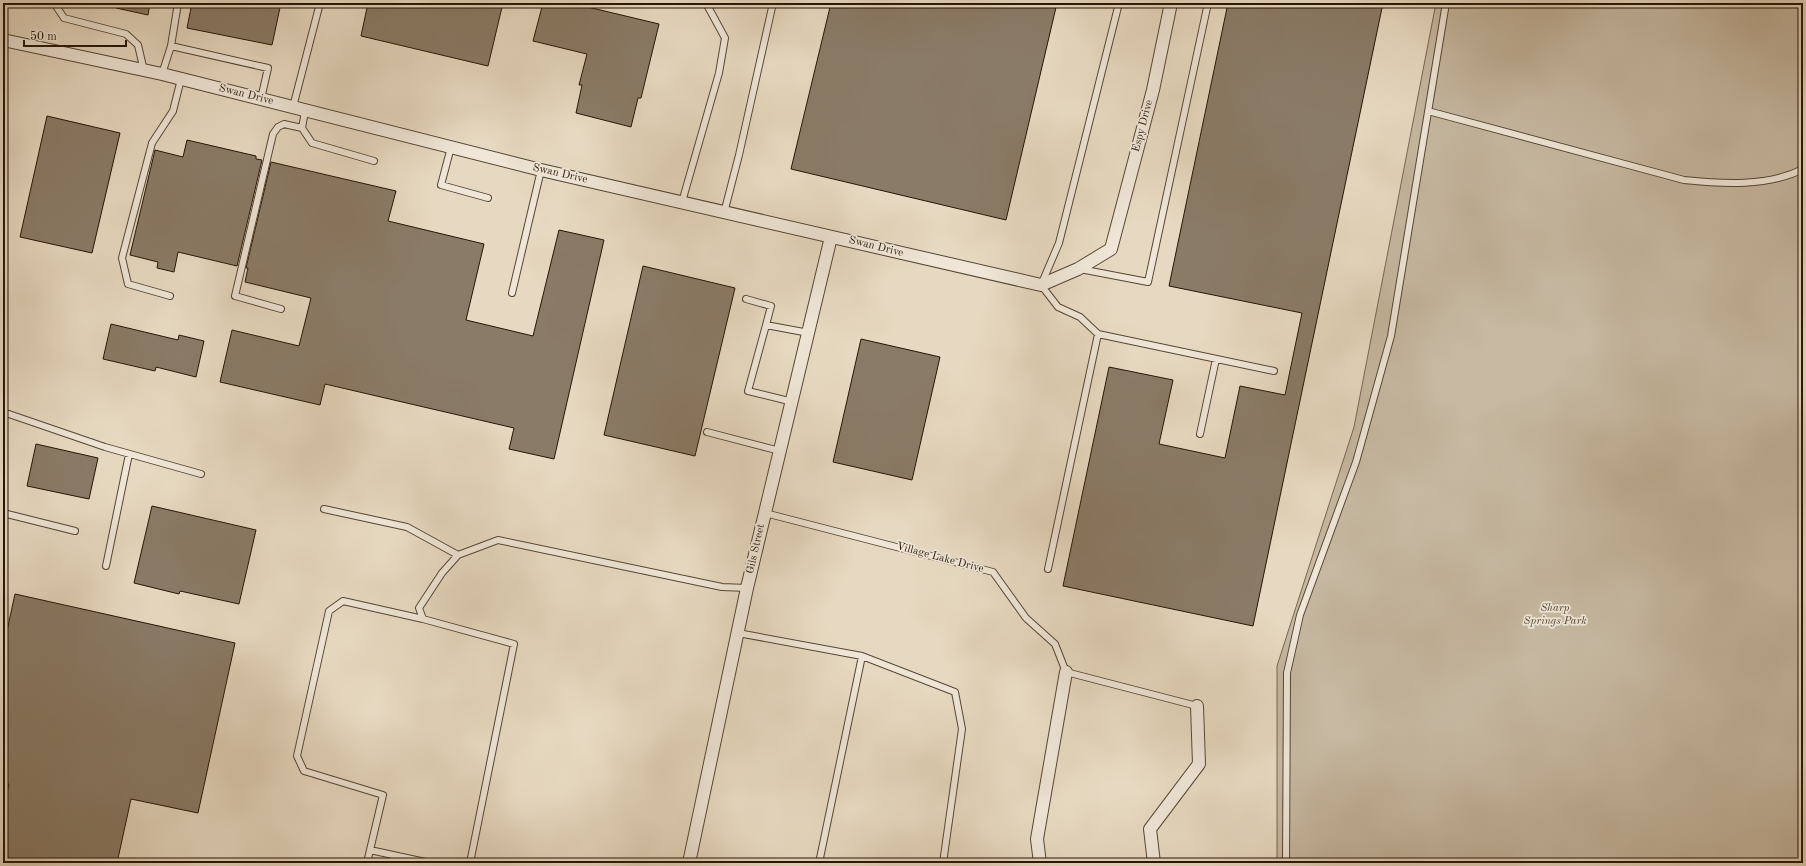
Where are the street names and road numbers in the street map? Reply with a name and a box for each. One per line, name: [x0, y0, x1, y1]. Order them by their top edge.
street label: Swan Drive: [218, 83, 274, 107]
street label: Espy Drive: [1131, 99, 1155, 153]
street label: Swan Drive: [532, 162, 588, 186]
street label: Swan Drive: [848, 235, 904, 259]
street label: Gils Street: [745, 523, 767, 575]
street label: Village Lake Drive: [895, 541, 985, 575]

